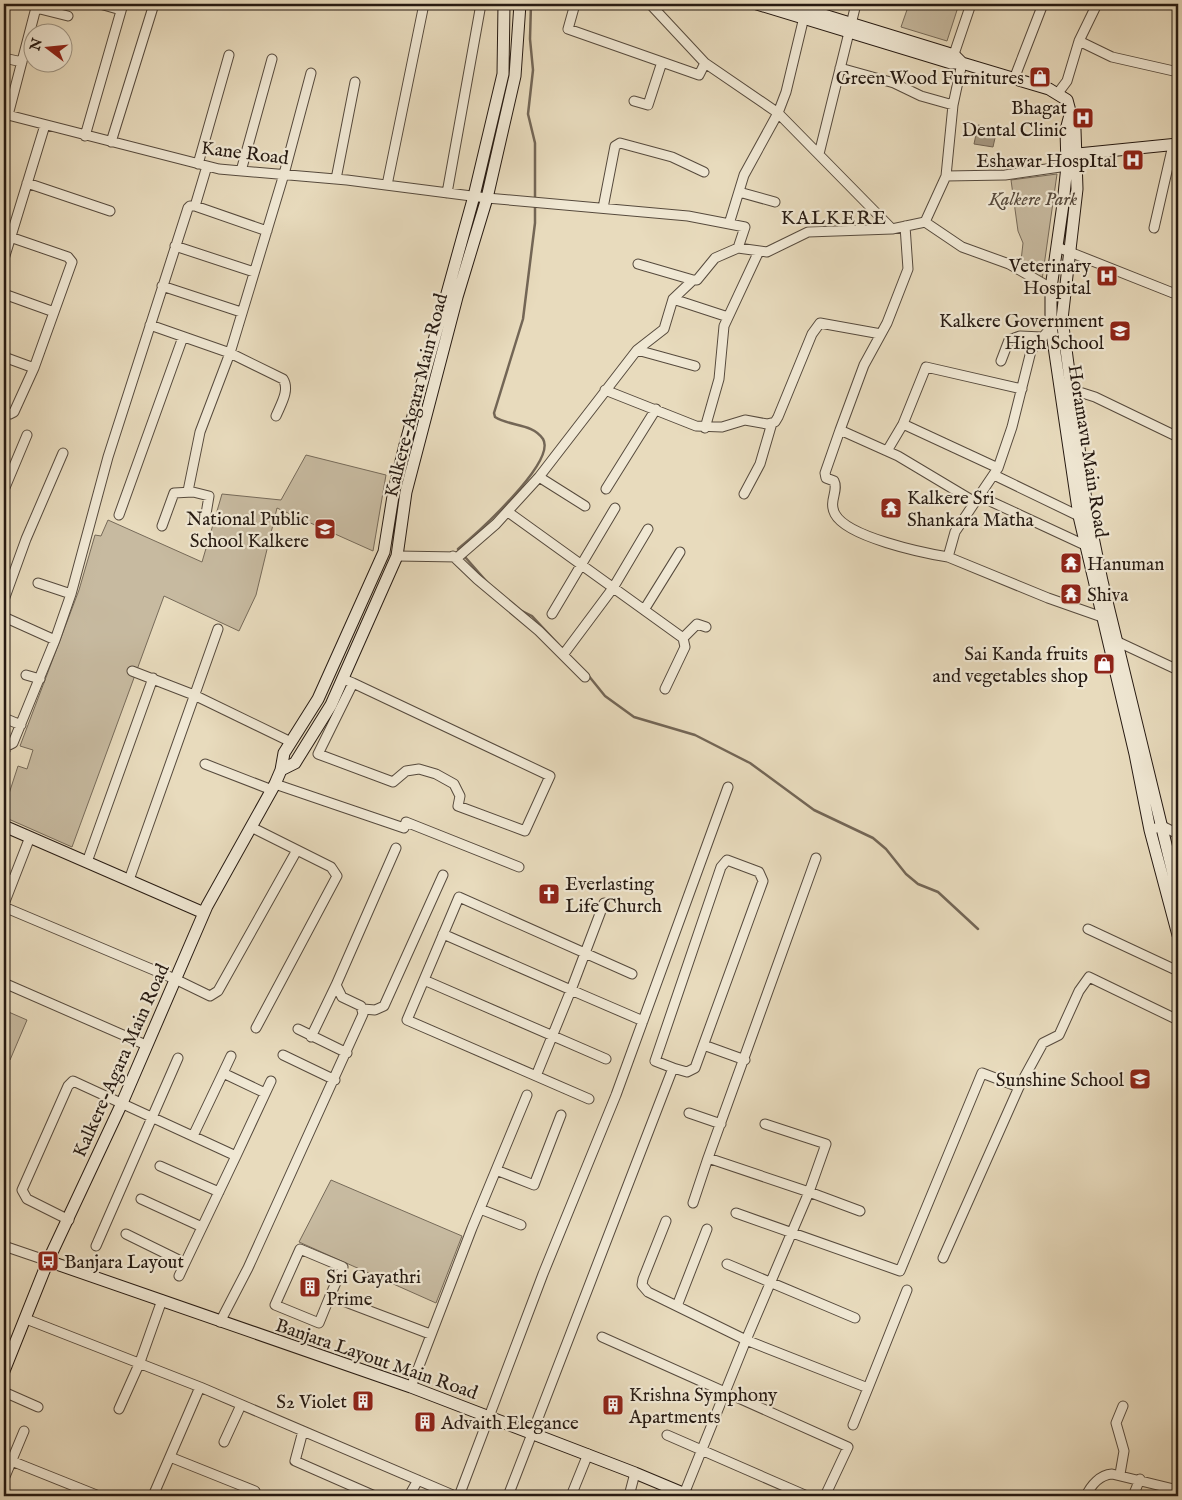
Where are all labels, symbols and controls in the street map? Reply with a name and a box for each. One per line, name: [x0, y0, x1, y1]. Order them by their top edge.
north arrow: [22, 22, 72, 72]
text: N: [26, 36, 47, 54]
shop icon: Green Wood Furnitures: [1028, 65, 1052, 89]
place label: Green Wood Furnitures: [836, 67, 1024, 91]
place label: Bhagat Dental Clinic: [962, 97, 1067, 143]
hospital icon: Bhagat Dental Clinic: [1071, 106, 1095, 130]
street label: Kane Road: [200, 137, 291, 171]
hospital icon: Eshawar HospItal: [1121, 148, 1145, 172]
place label: Eshawar HospItal: [976, 150, 1118, 174]
park label: Kalkere Park: [988, 188, 1078, 212]
district label: KALKERE: [781, 206, 887, 231]
place label: Veterinary Hospital: [1008, 255, 1092, 301]
hospital icon: Veterinary Hospital: [1095, 264, 1119, 288]
street label: Kalkere-Agara Main Road: [380, 290, 454, 500]
place label: Kalkere Government High School: [939, 310, 1105, 356]
school or university icon: Kalkere Government High School: [1108, 319, 1132, 343]
street label: Horamavu Main Road: [1061, 363, 1113, 540]
place label: Kalkere Sri Shankara Matha: [907, 487, 1035, 533]
temple icon: Kalkere Sri Shankara Matha: [879, 496, 903, 520]
place label: National Public School Kalkere: [186, 508, 309, 554]
school or university icon: National Public School Kalkere: [313, 517, 337, 541]
temple icon: Hanuman: [1059, 551, 1083, 575]
place label: Hanuman: [1087, 553, 1164, 577]
temple icon: Shiva: [1059, 582, 1083, 606]
place label: Shiva: [1087, 584, 1129, 608]
place label: Sai Kanda fruits and vegetables shop: [933, 643, 1088, 689]
shop icon: Sai Kanda fruits and vegetables shop: [1092, 652, 1116, 676]
place label: Everlasting Life Church: [565, 873, 662, 919]
church icon: Everlasting Life Church: [537, 882, 561, 906]
street label: Kalkere-Agara Main Road: [68, 959, 176, 1161]
school or university icon: Sunshine School: [1128, 1067, 1152, 1091]
place label: Sunshine School: [996, 1069, 1125, 1093]
bus stop icon: Banjara Layout: [36, 1249, 60, 1273]
place label: Banjara Layout: [64, 1251, 184, 1275]
place label: Sri Gayathri Prime: [326, 1266, 421, 1312]
building icon: Sri Gayathri Prime: [298, 1275, 322, 1299]
street label: Banjara Layout Main Road: [272, 1314, 482, 1406]
place label: Krishna Symphony Apartments: [628, 1384, 778, 1430]
building icon: S2 Violet: [351, 1389, 375, 1413]
place label: S2 Violet: [276, 1391, 347, 1415]
building icon: Krishna Symphony Apartments: [601, 1393, 625, 1417]
building icon: Advaith Elegance: [413, 1410, 437, 1434]
place label: Advaith Elegance: [440, 1412, 579, 1436]

